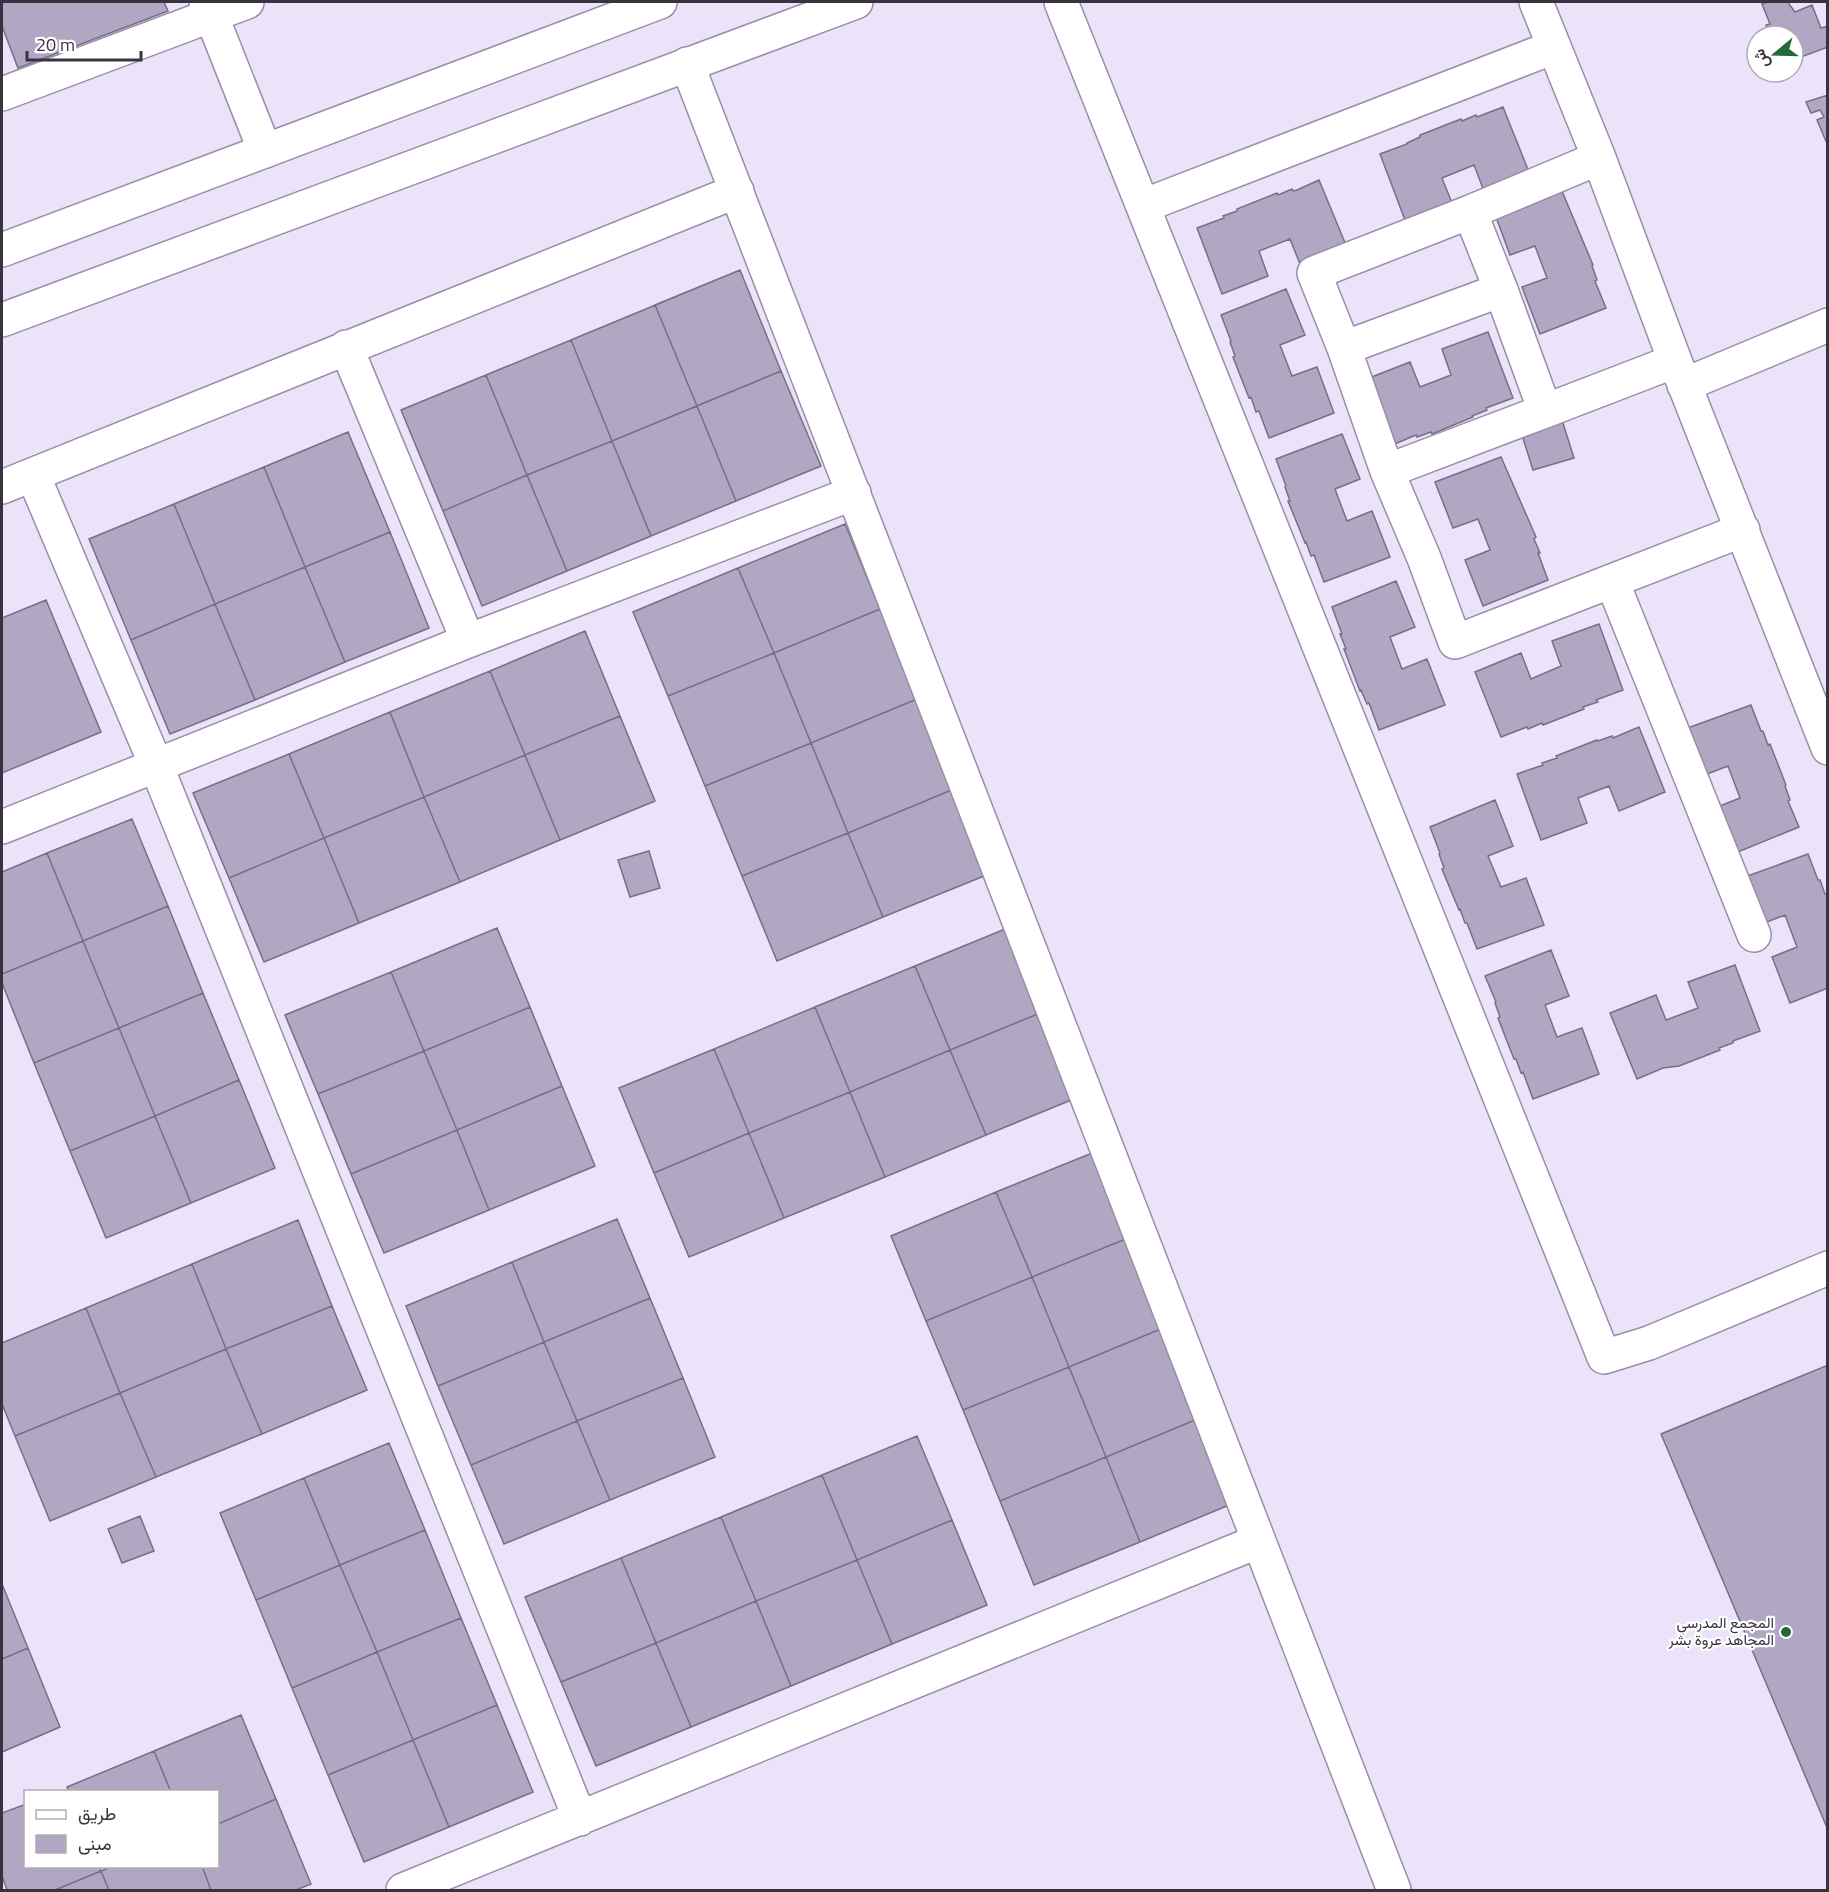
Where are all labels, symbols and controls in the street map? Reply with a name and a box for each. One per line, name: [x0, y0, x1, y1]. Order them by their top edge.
scale bar: [27, 24, 141, 62]
north arrow: [1745, 24, 1805, 84]
text: 20 m: [36, 31, 75, 58]
text: ش: [1746, 46, 1775, 72]
place label: المجمع المدرسي المجاهد عروة بشر: [1668, 1611, 1774, 1651]
marker: المجمع المدرسي المجاهد عروة بشر: [1779, 1625, 1793, 1639]
legend: [24, 1790, 219, 1868]
text: طريق: [78, 1800, 116, 1827]
text: مبنى: [78, 1830, 112, 1857]

